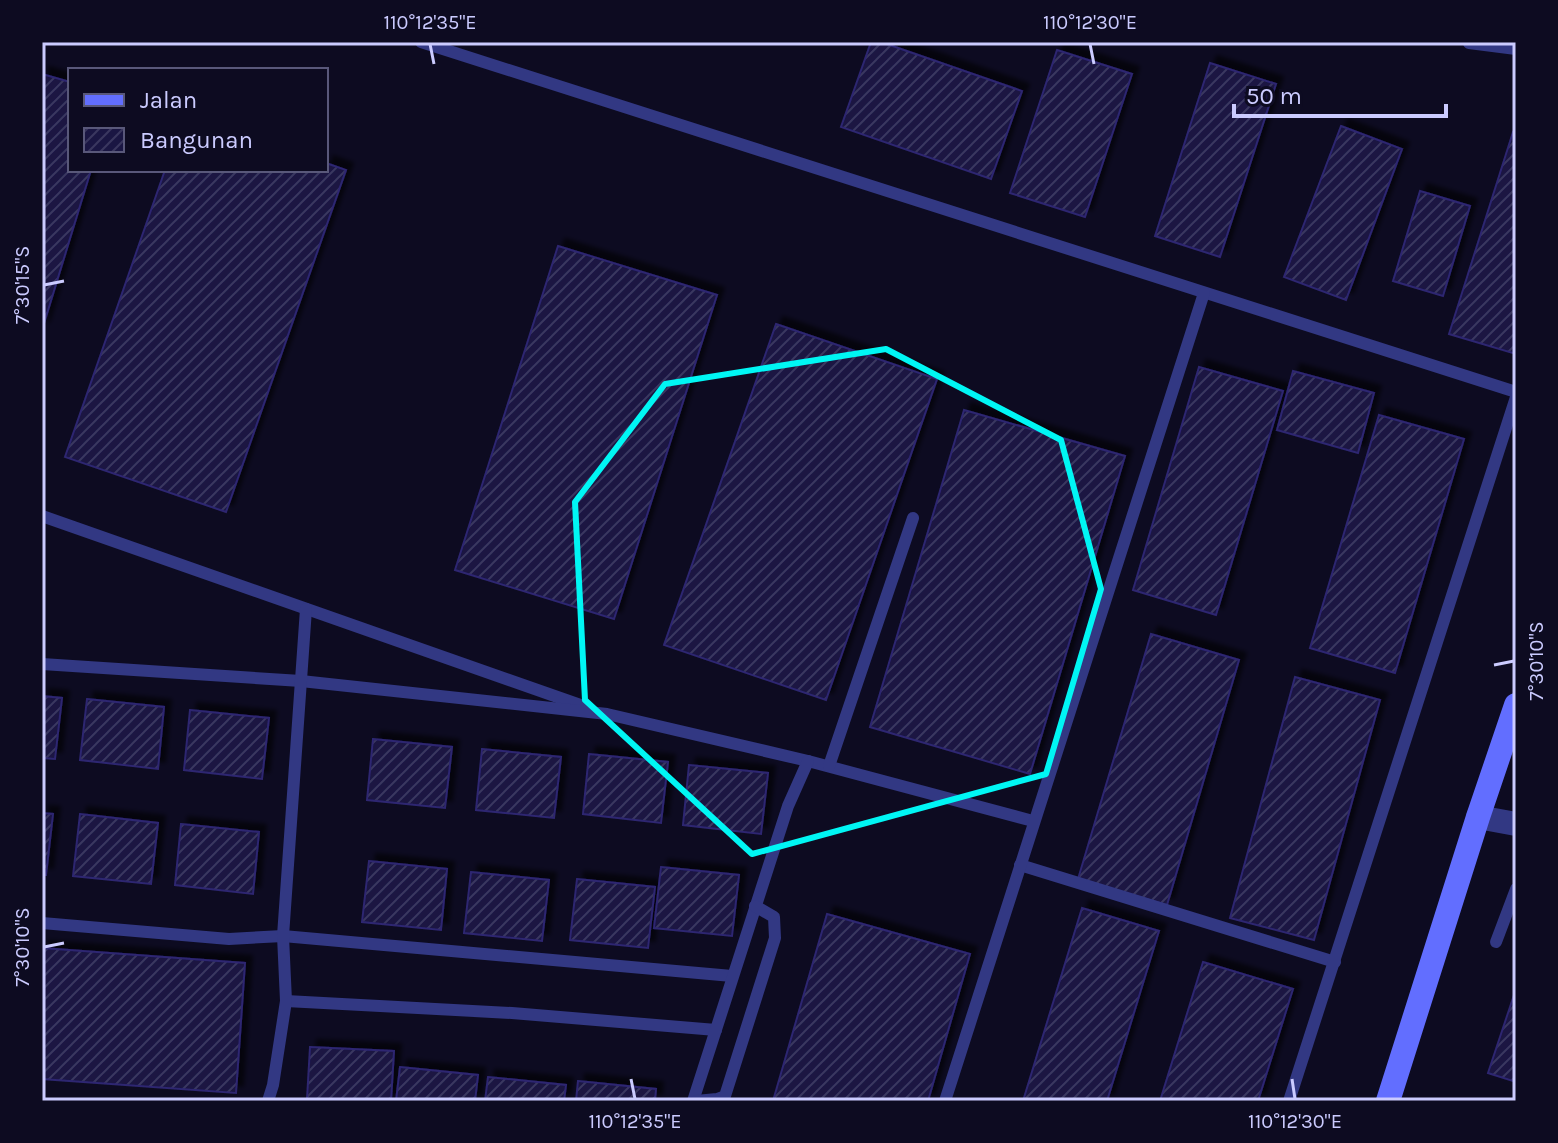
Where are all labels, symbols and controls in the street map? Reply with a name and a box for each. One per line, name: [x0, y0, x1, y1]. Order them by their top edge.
text: 110°12'35"E: [383, 11, 477, 34]
text: 110°12'30"E: [1043, 11, 1137, 34]
legend: [68, 68, 328, 172]
scale bar: [1234, 68, 1446, 118]
text: 50 m: [1246, 82, 1302, 110]
text: Jalan: [140, 86, 197, 114]
text: Bangunan: [140, 126, 253, 154]
text: 7°30'15"S: [11, 246, 34, 324]
text: 7°30'10"S: [1525, 621, 1548, 701]
text: 7°30'10"S: [11, 907, 34, 987]
text: 110°12'35"E: [588, 1110, 682, 1133]
text: 110°12'30"E: [1248, 1110, 1342, 1133]

